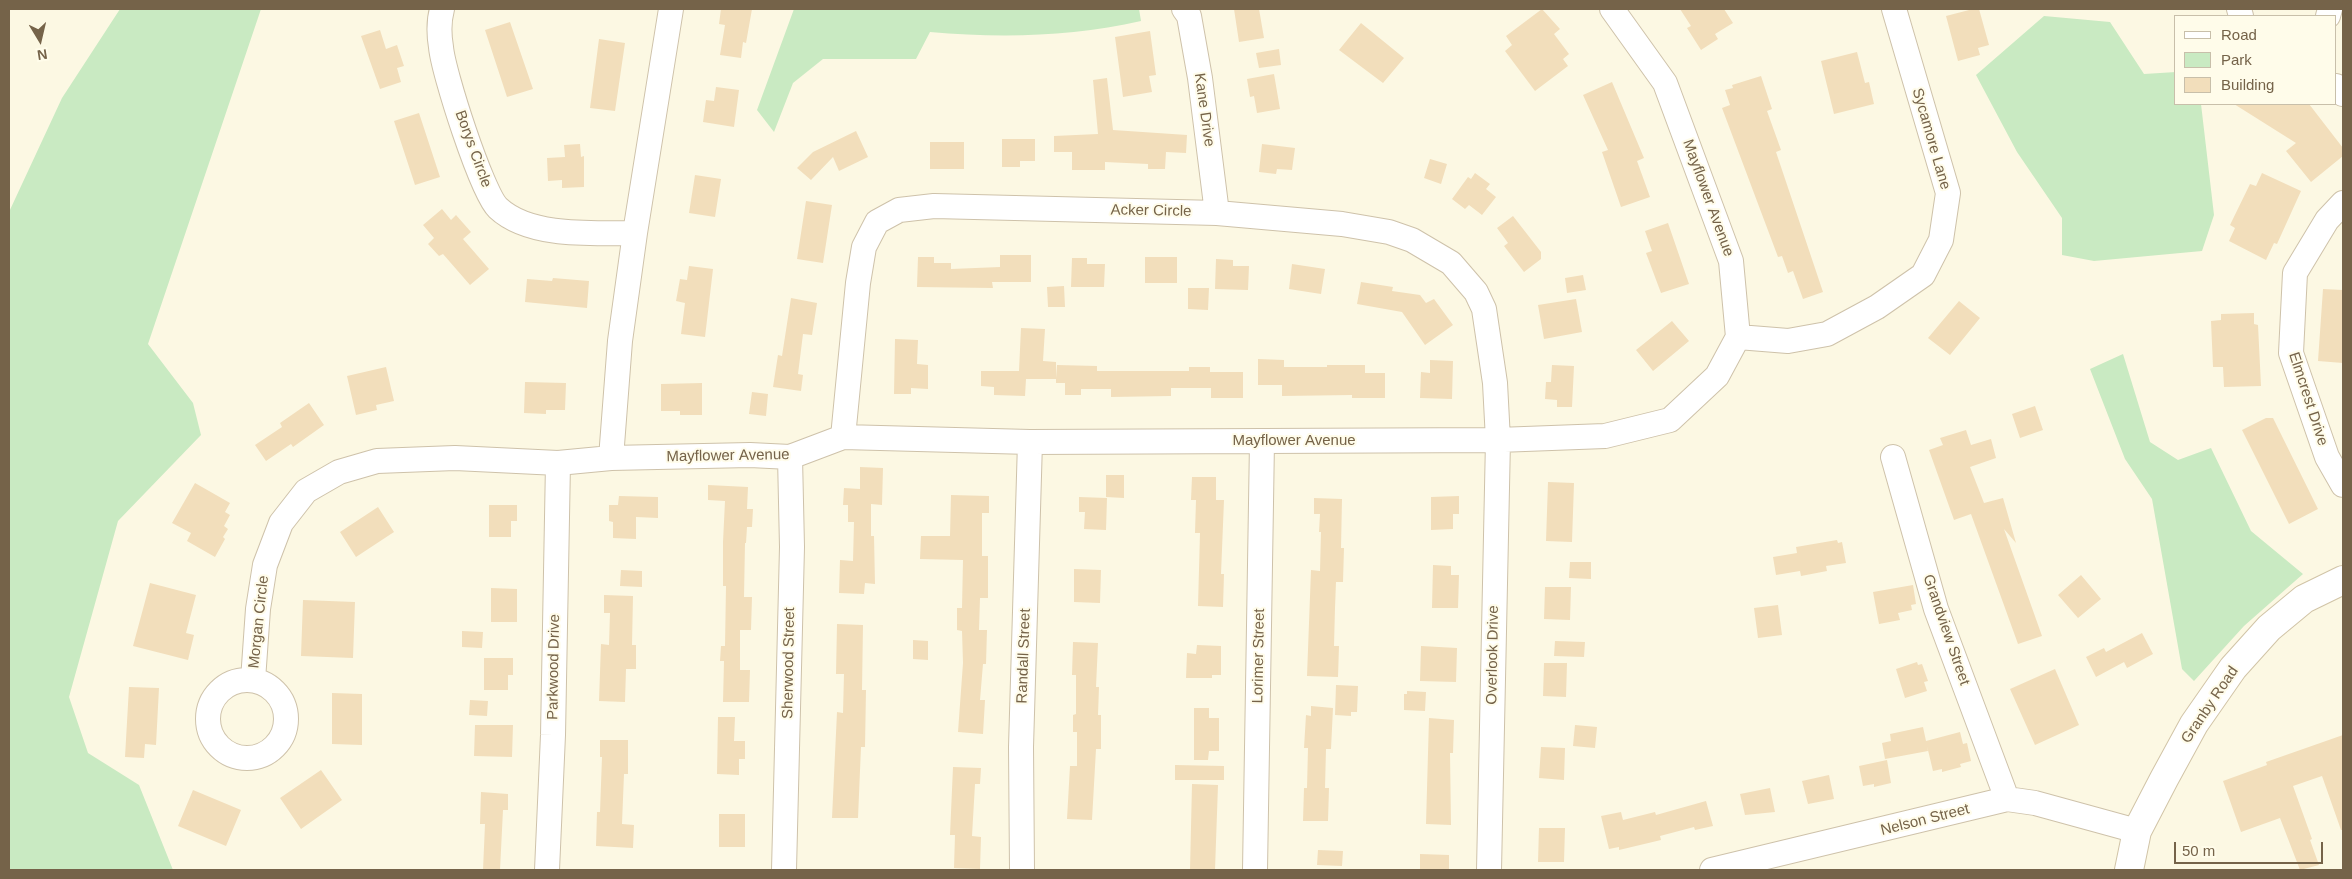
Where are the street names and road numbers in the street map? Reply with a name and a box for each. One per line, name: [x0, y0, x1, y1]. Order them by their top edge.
street label: Kane Drive: [1190, 72, 1218, 148]
street label: Sycamore Lane: [1908, 86, 1954, 192]
street label: Borys Circle: [451, 108, 495, 190]
street label: Mayflower Avenue: [1678, 137, 1738, 259]
street label: Acker Circle: [1110, 201, 1192, 221]
street label: Elmcrest Drive: [2284, 350, 2332, 448]
street label: Mayflower Avenue: [1232, 432, 1356, 450]
street label: Mayflower Avenue: [666, 446, 790, 466]
street label: Grandview Street: [1919, 572, 1973, 688]
street label: Morgan Circle: [245, 575, 273, 669]
street label: Overlook Drive: [1483, 605, 1503, 705]
street label: Sherwood Street: [779, 607, 799, 719]
street label: Randall Street: [1013, 608, 1035, 704]
street label: Lorimer Street: [1249, 608, 1269, 704]
street label: Parkwood Drive: [544, 614, 564, 720]
street label: Granby Road: [2178, 663, 2242, 747]
street label: Nelson Street: [1879, 800, 1971, 840]

